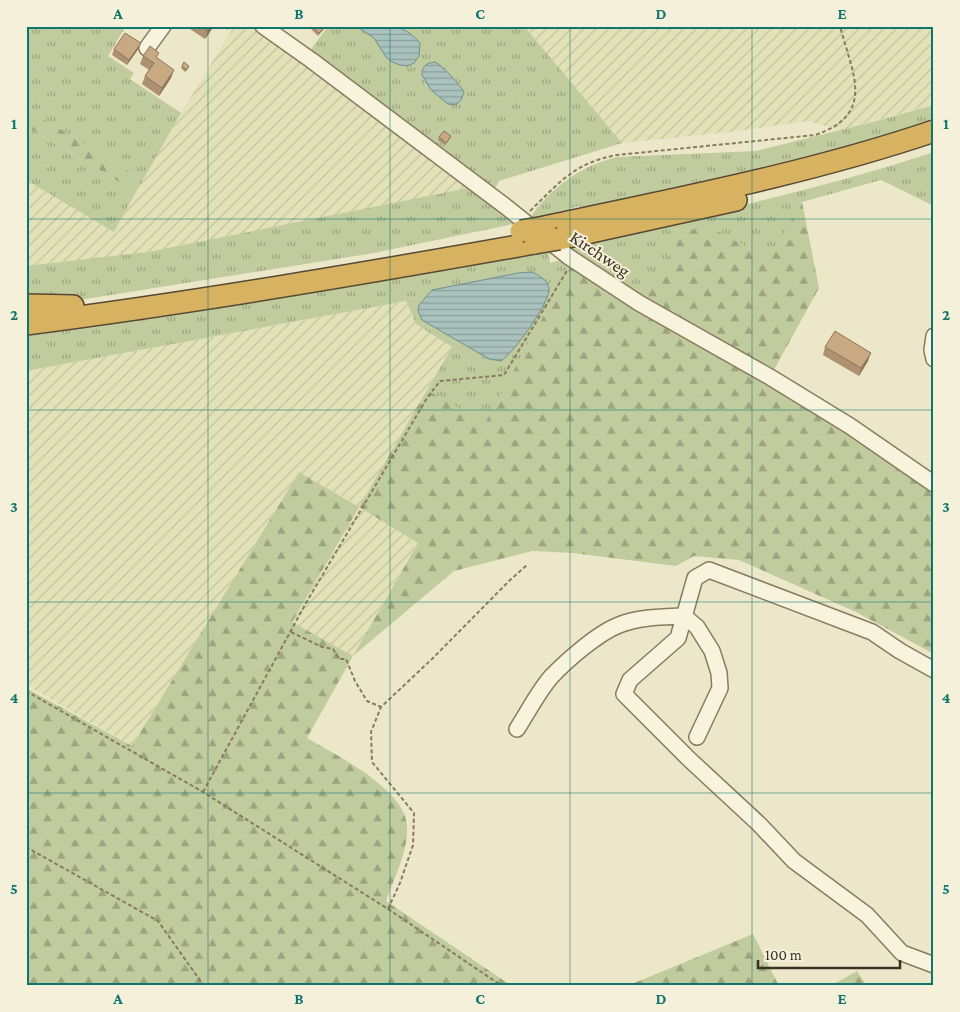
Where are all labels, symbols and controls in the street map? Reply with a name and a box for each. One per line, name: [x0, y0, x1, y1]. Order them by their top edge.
text: A: [112, 5, 123, 22]
text: B: [294, 5, 304, 22]
text: C: [475, 5, 485, 22]
text: D: [655, 5, 667, 22]
text: E: [837, 5, 847, 22]
text: 1: [11, 115, 17, 132]
text: 1: [943, 115, 949, 132]
street label: Kirchweg: [566, 227, 634, 281]
text: 2: [10, 306, 18, 323]
text: 2: [942, 306, 950, 323]
text: 3: [10, 498, 18, 515]
text: 3: [942, 498, 950, 515]
text: 4: [10, 689, 19, 706]
text: 4: [942, 689, 951, 706]
text: 5: [10, 880, 18, 897]
text: 5: [942, 880, 950, 897]
scale bar: [758, 937, 900, 969]
text: 100 m: [765, 947, 802, 963]
text: A: [112, 990, 123, 1007]
text: B: [294, 990, 304, 1007]
text: C: [475, 990, 485, 1007]
text: D: [655, 990, 667, 1007]
text: E: [837, 990, 847, 1007]

